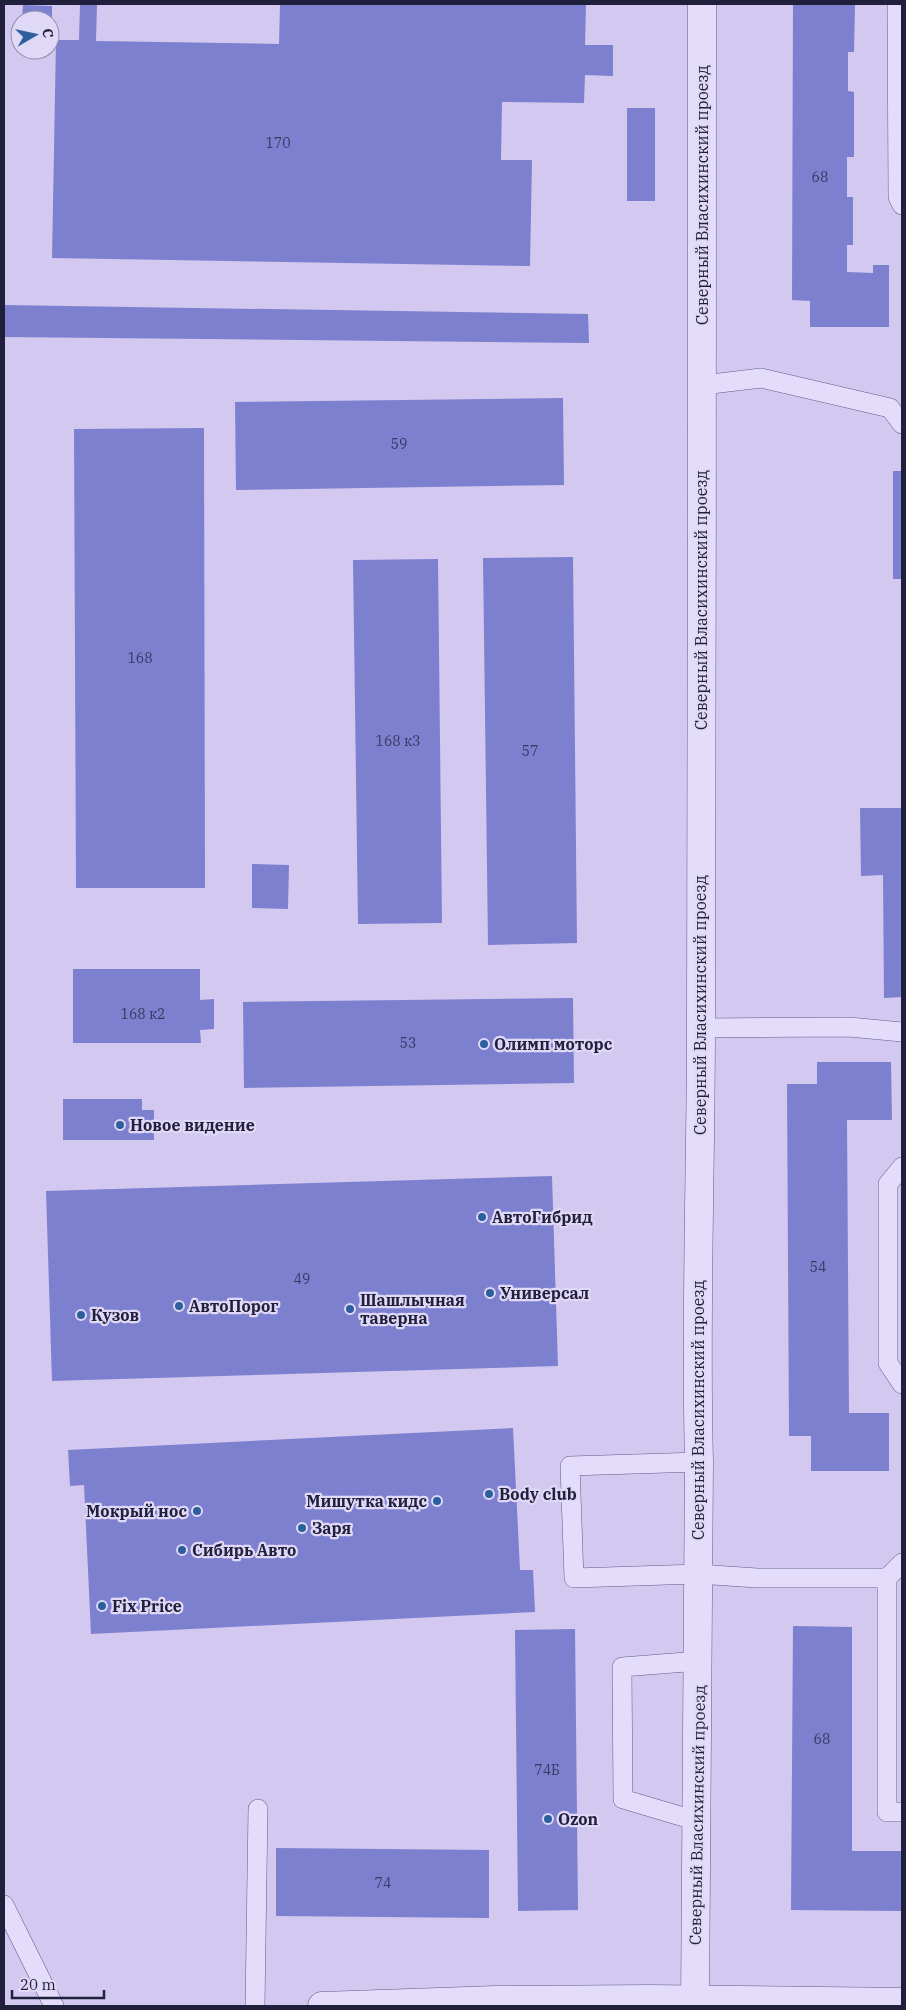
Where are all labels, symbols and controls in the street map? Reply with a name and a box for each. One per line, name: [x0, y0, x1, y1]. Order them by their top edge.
north arrow: [10, 10, 60, 60]
text: С: [38, 27, 57, 39]
street label: Северный Власихинский проезд: [692, 65, 712, 325]
house number: 170: [265, 134, 291, 152]
house number: 68: [812, 168, 828, 186]
house number: 59: [391, 435, 407, 453]
street label: Северный Власихинский проезд: [691, 470, 711, 730]
house number: 168: [127, 649, 153, 667]
house number: 168 к3: [376, 732, 420, 750]
house number: 57: [522, 742, 538, 760]
street label: Северный Власихинский проезд: [690, 875, 710, 1135]
house number: 168 к2: [121, 1005, 165, 1023]
house number: 53: [400, 1034, 416, 1052]
place label: Олимп моторс: [494, 1034, 613, 1054]
marker: Олимп моторс: [478, 1038, 490, 1050]
place label: Новое видение: [130, 1115, 255, 1135]
marker: Новое видение: [114, 1119, 126, 1131]
place label: АвтоГибрид: [492, 1207, 593, 1227]
marker: АвтоГибрид: [476, 1211, 488, 1223]
house number: 54: [810, 1258, 826, 1276]
house number: 49: [294, 1270, 310, 1288]
street label: Северный Власихинский проезд: [688, 1280, 708, 1540]
place label: Универсал: [500, 1283, 589, 1303]
marker: Универсал: [484, 1287, 496, 1299]
place label: Шашлычная таверна: [360, 1290, 465, 1328]
place label: АвтоПорог: [189, 1296, 279, 1316]
marker: АвтоПорог: [173, 1300, 185, 1312]
marker: Шашлычная таверна: [344, 1303, 356, 1315]
place label: Кузов: [91, 1305, 139, 1325]
marker: Кузов: [75, 1309, 87, 1321]
place label: Body club: [499, 1484, 577, 1504]
marker: Body club: [483, 1488, 495, 1500]
place label: Мишутка кидс: [306, 1491, 427, 1511]
marker: Мишутка кидс: [431, 1495, 443, 1507]
place label: Мокрый нос: [86, 1501, 187, 1521]
marker: Мокрый нос: [191, 1505, 203, 1517]
place label: Заря: [312, 1518, 351, 1538]
marker: Заря: [296, 1522, 308, 1534]
place label: Сибирь Авто: [192, 1540, 296, 1560]
marker: Сибирь Авто: [176, 1544, 188, 1556]
place label: Fix Price: [112, 1596, 182, 1616]
marker: Fix Price: [96, 1600, 108, 1612]
street label: Северный Власихинский проезд: [685, 1685, 709, 1945]
house number: 68: [814, 1730, 830, 1748]
house number: 74Б: [534, 1761, 560, 1779]
place label: Ozon: [558, 1809, 598, 1829]
marker: Ozon: [542, 1813, 554, 1825]
house number: 74: [375, 1874, 391, 1892]
scale bar: [12, 1968, 105, 2000]
text: 20 m: [20, 1975, 56, 1994]

